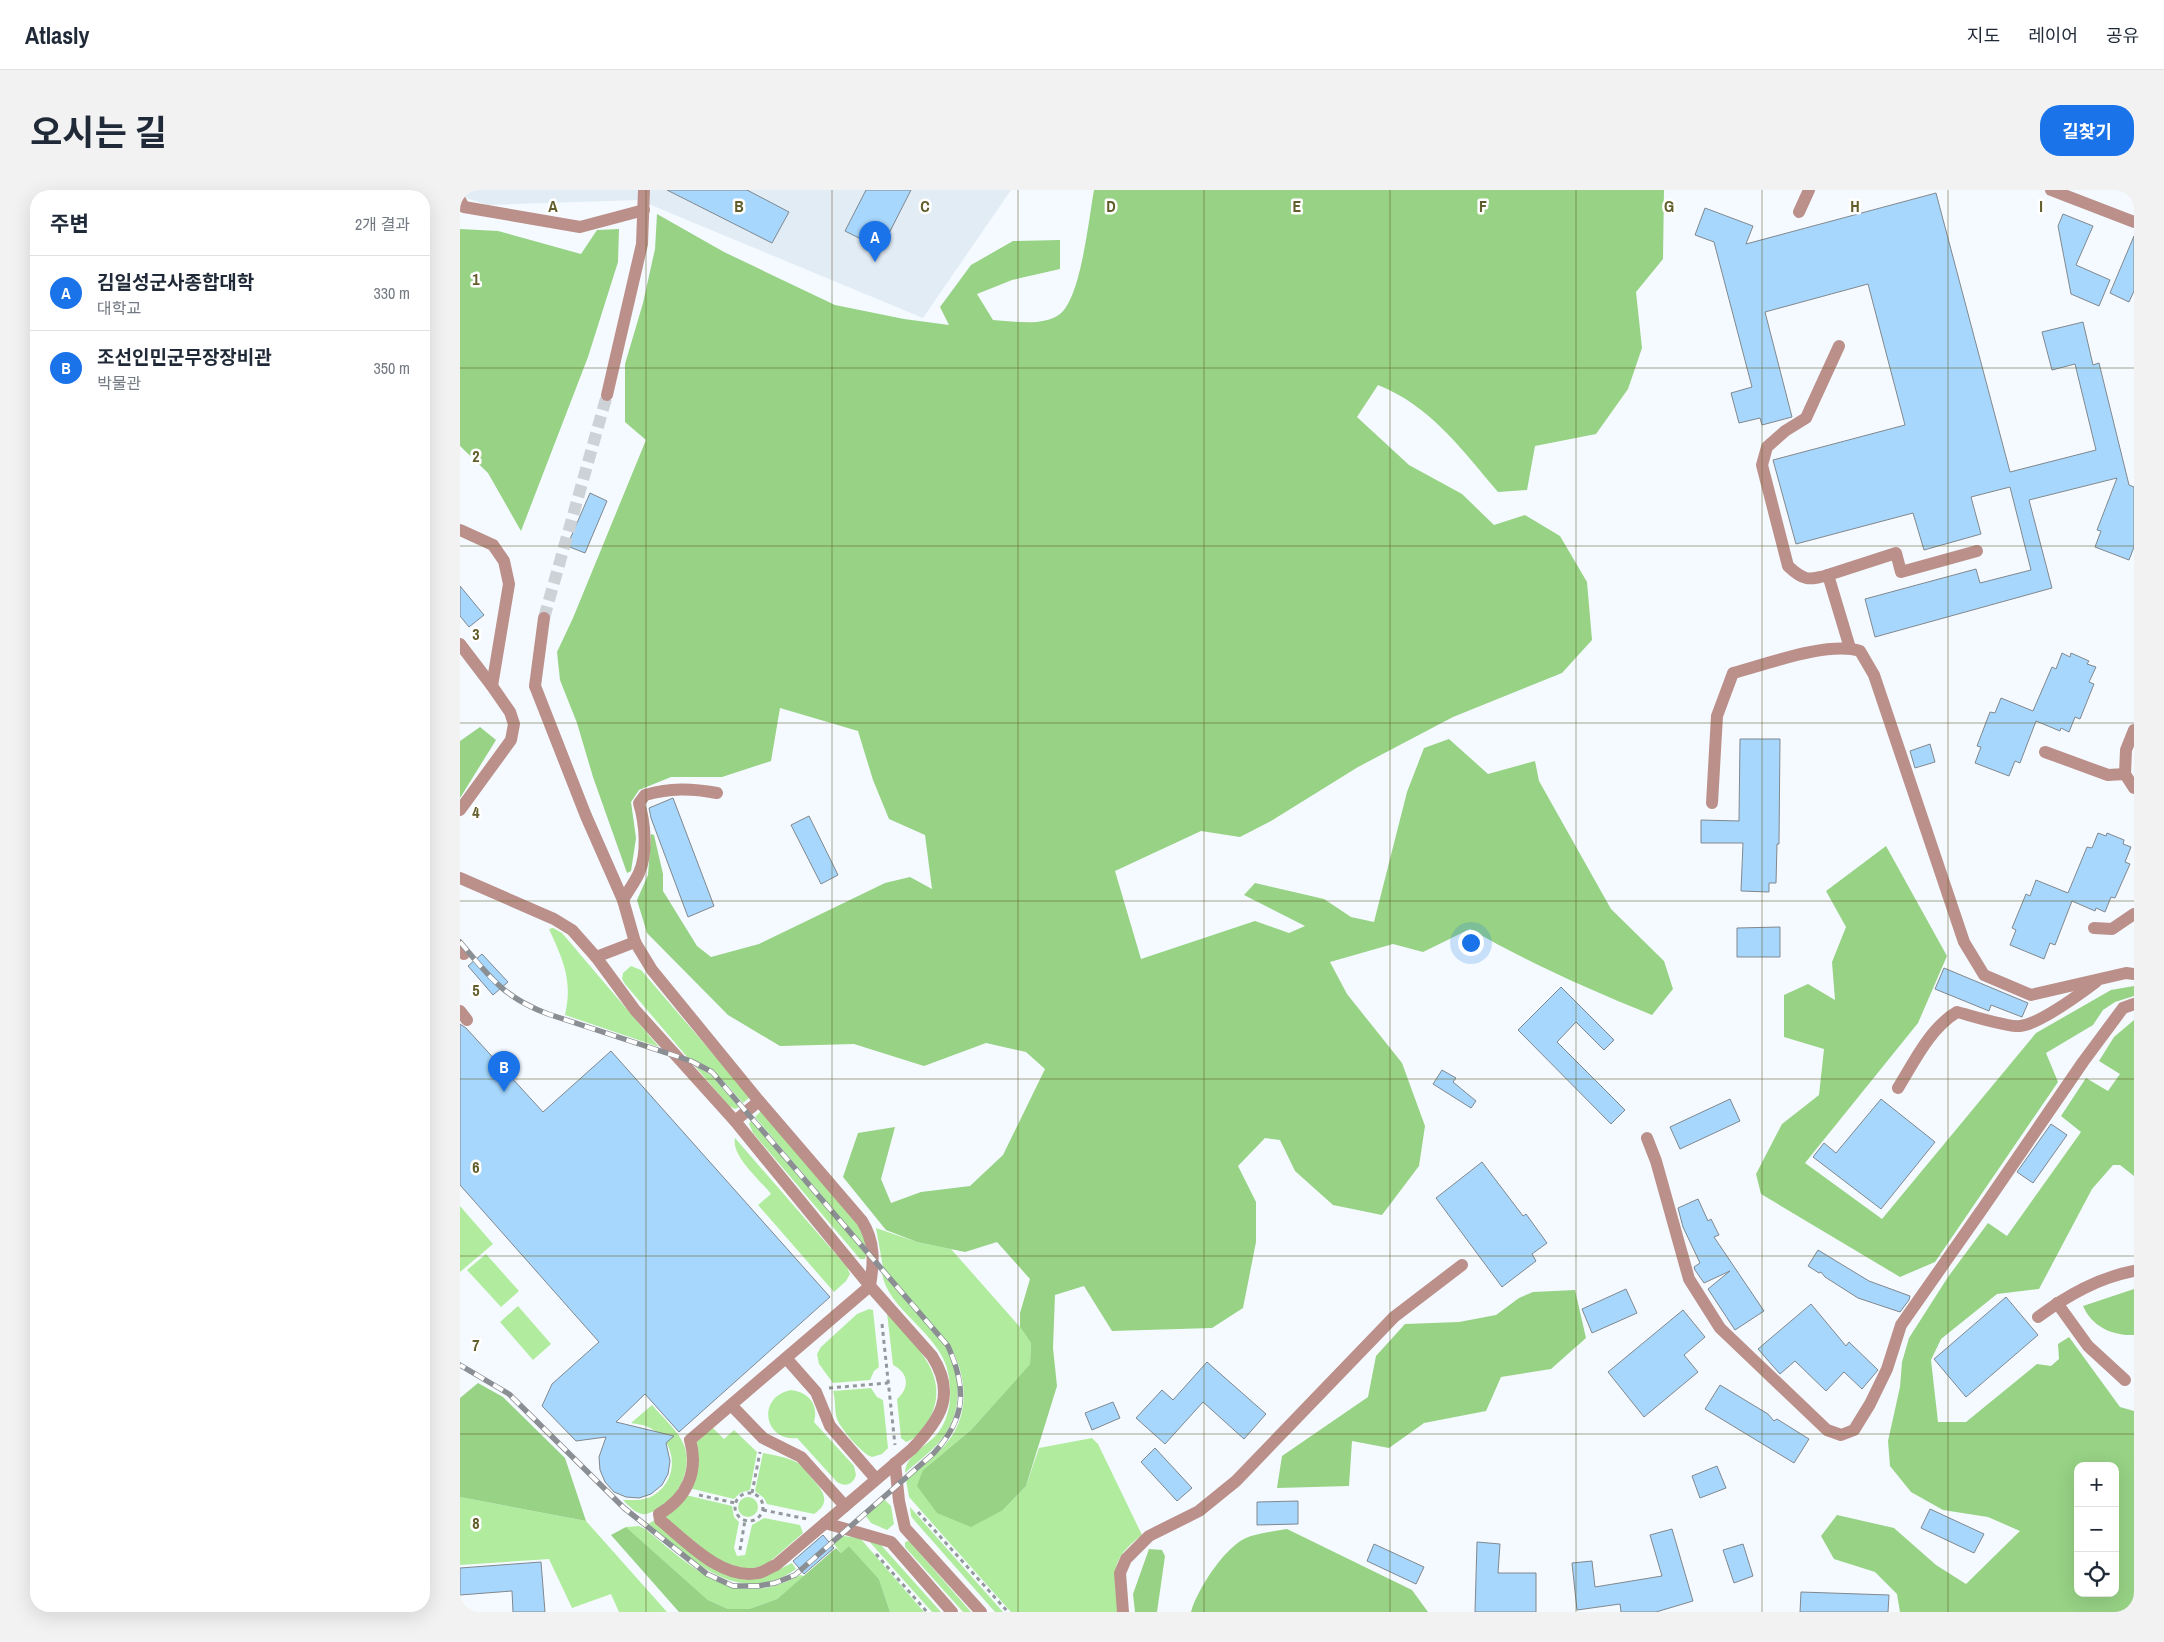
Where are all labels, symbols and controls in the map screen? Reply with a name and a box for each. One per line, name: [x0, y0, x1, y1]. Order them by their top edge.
text: Atlasly: [25, 19, 90, 51]
text: 지도: [1967, 23, 2000, 48]
text: 레이어: [2028, 23, 2078, 48]
text: 공유: [2106, 23, 2139, 48]
button: 길찾기: [2040, 105, 2134, 156]
text: 오시는 길: [30, 109, 167, 156]
text: A: [548, 195, 558, 217]
text: B: [734, 195, 744, 217]
text: C: [920, 195, 930, 217]
text: D: [1106, 195, 1116, 217]
text: E: [1293, 195, 1302, 217]
text: F: [1479, 195, 1487, 217]
text: G: [1664, 195, 1674, 217]
text: H: [1850, 195, 1860, 217]
text: I: [2039, 195, 2043, 217]
text: 주변: [50, 209, 89, 238]
text: 2개 결과: [355, 213, 410, 235]
pin: A: [859, 221, 891, 262]
text: 1: [472, 268, 480, 290]
text: 김일성군사종합대학: [97, 269, 254, 295]
text: A: [61, 282, 71, 304]
text: 330 m: [374, 282, 410, 304]
text: 대학교: [97, 297, 141, 319]
text: 조선인민군무장장비관: [97, 344, 272, 370]
text: B: [61, 357, 71, 379]
text: 350 m: [374, 357, 410, 379]
text: 박물관: [97, 372, 141, 394]
text: 2: [472, 445, 480, 467]
text: 3: [472, 623, 480, 645]
text: 4: [472, 801, 480, 823]
your location: [1458, 930, 1484, 956]
text: 5: [472, 979, 480, 1001]
pin: B: [488, 1051, 520, 1092]
text: 6: [472, 1156, 480, 1178]
text: 7: [472, 1334, 480, 1356]
map controls: [2074, 1462, 2119, 1597]
button: +: [2074, 1462, 2119, 1507]
button: −: [2074, 1507, 2119, 1552]
text: 8: [472, 1512, 480, 1534]
button: locate: [2074, 1552, 2119, 1597]

